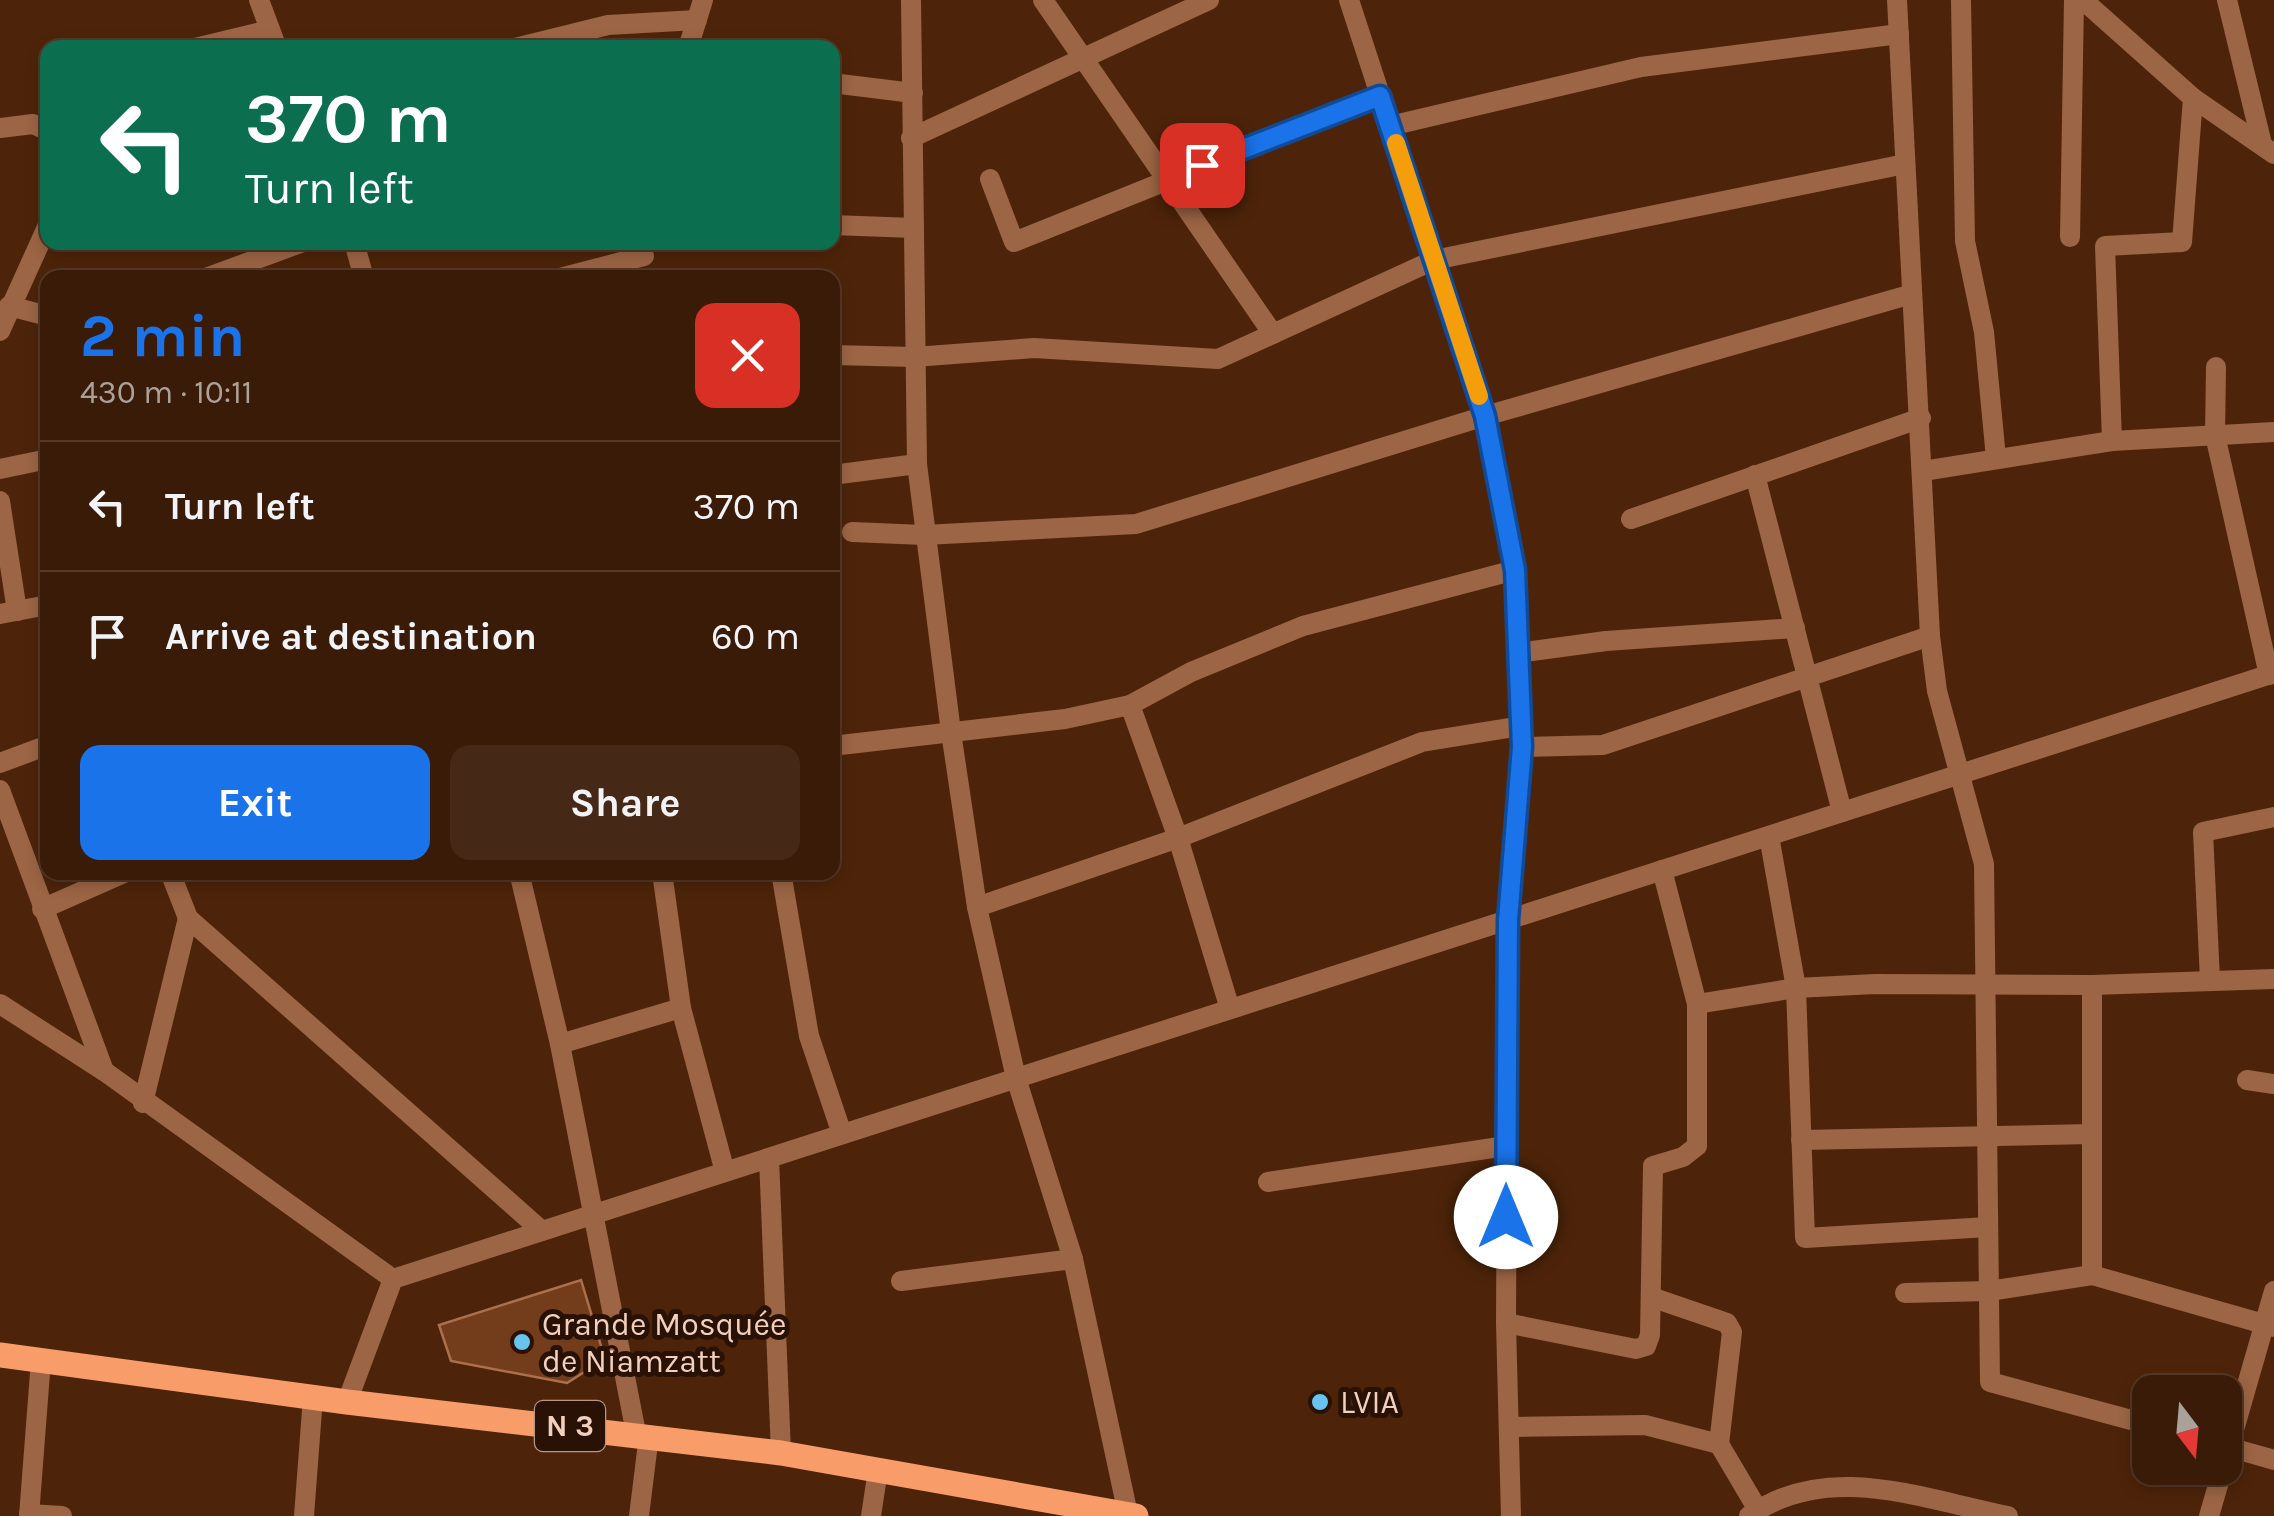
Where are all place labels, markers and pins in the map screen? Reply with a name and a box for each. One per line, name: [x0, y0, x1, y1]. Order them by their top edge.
pin: [1160, 123, 1245, 208]
place label: Grande Mosquée de Niamzatt: [542, 1306, 786, 1380]
marker: Grande Mosquée de Niamzatt: [511, 1331, 533, 1353]
place label: LVIA: [1340, 1384, 1399, 1421]
marker: LVIA: [1309, 1391, 1331, 1413]

